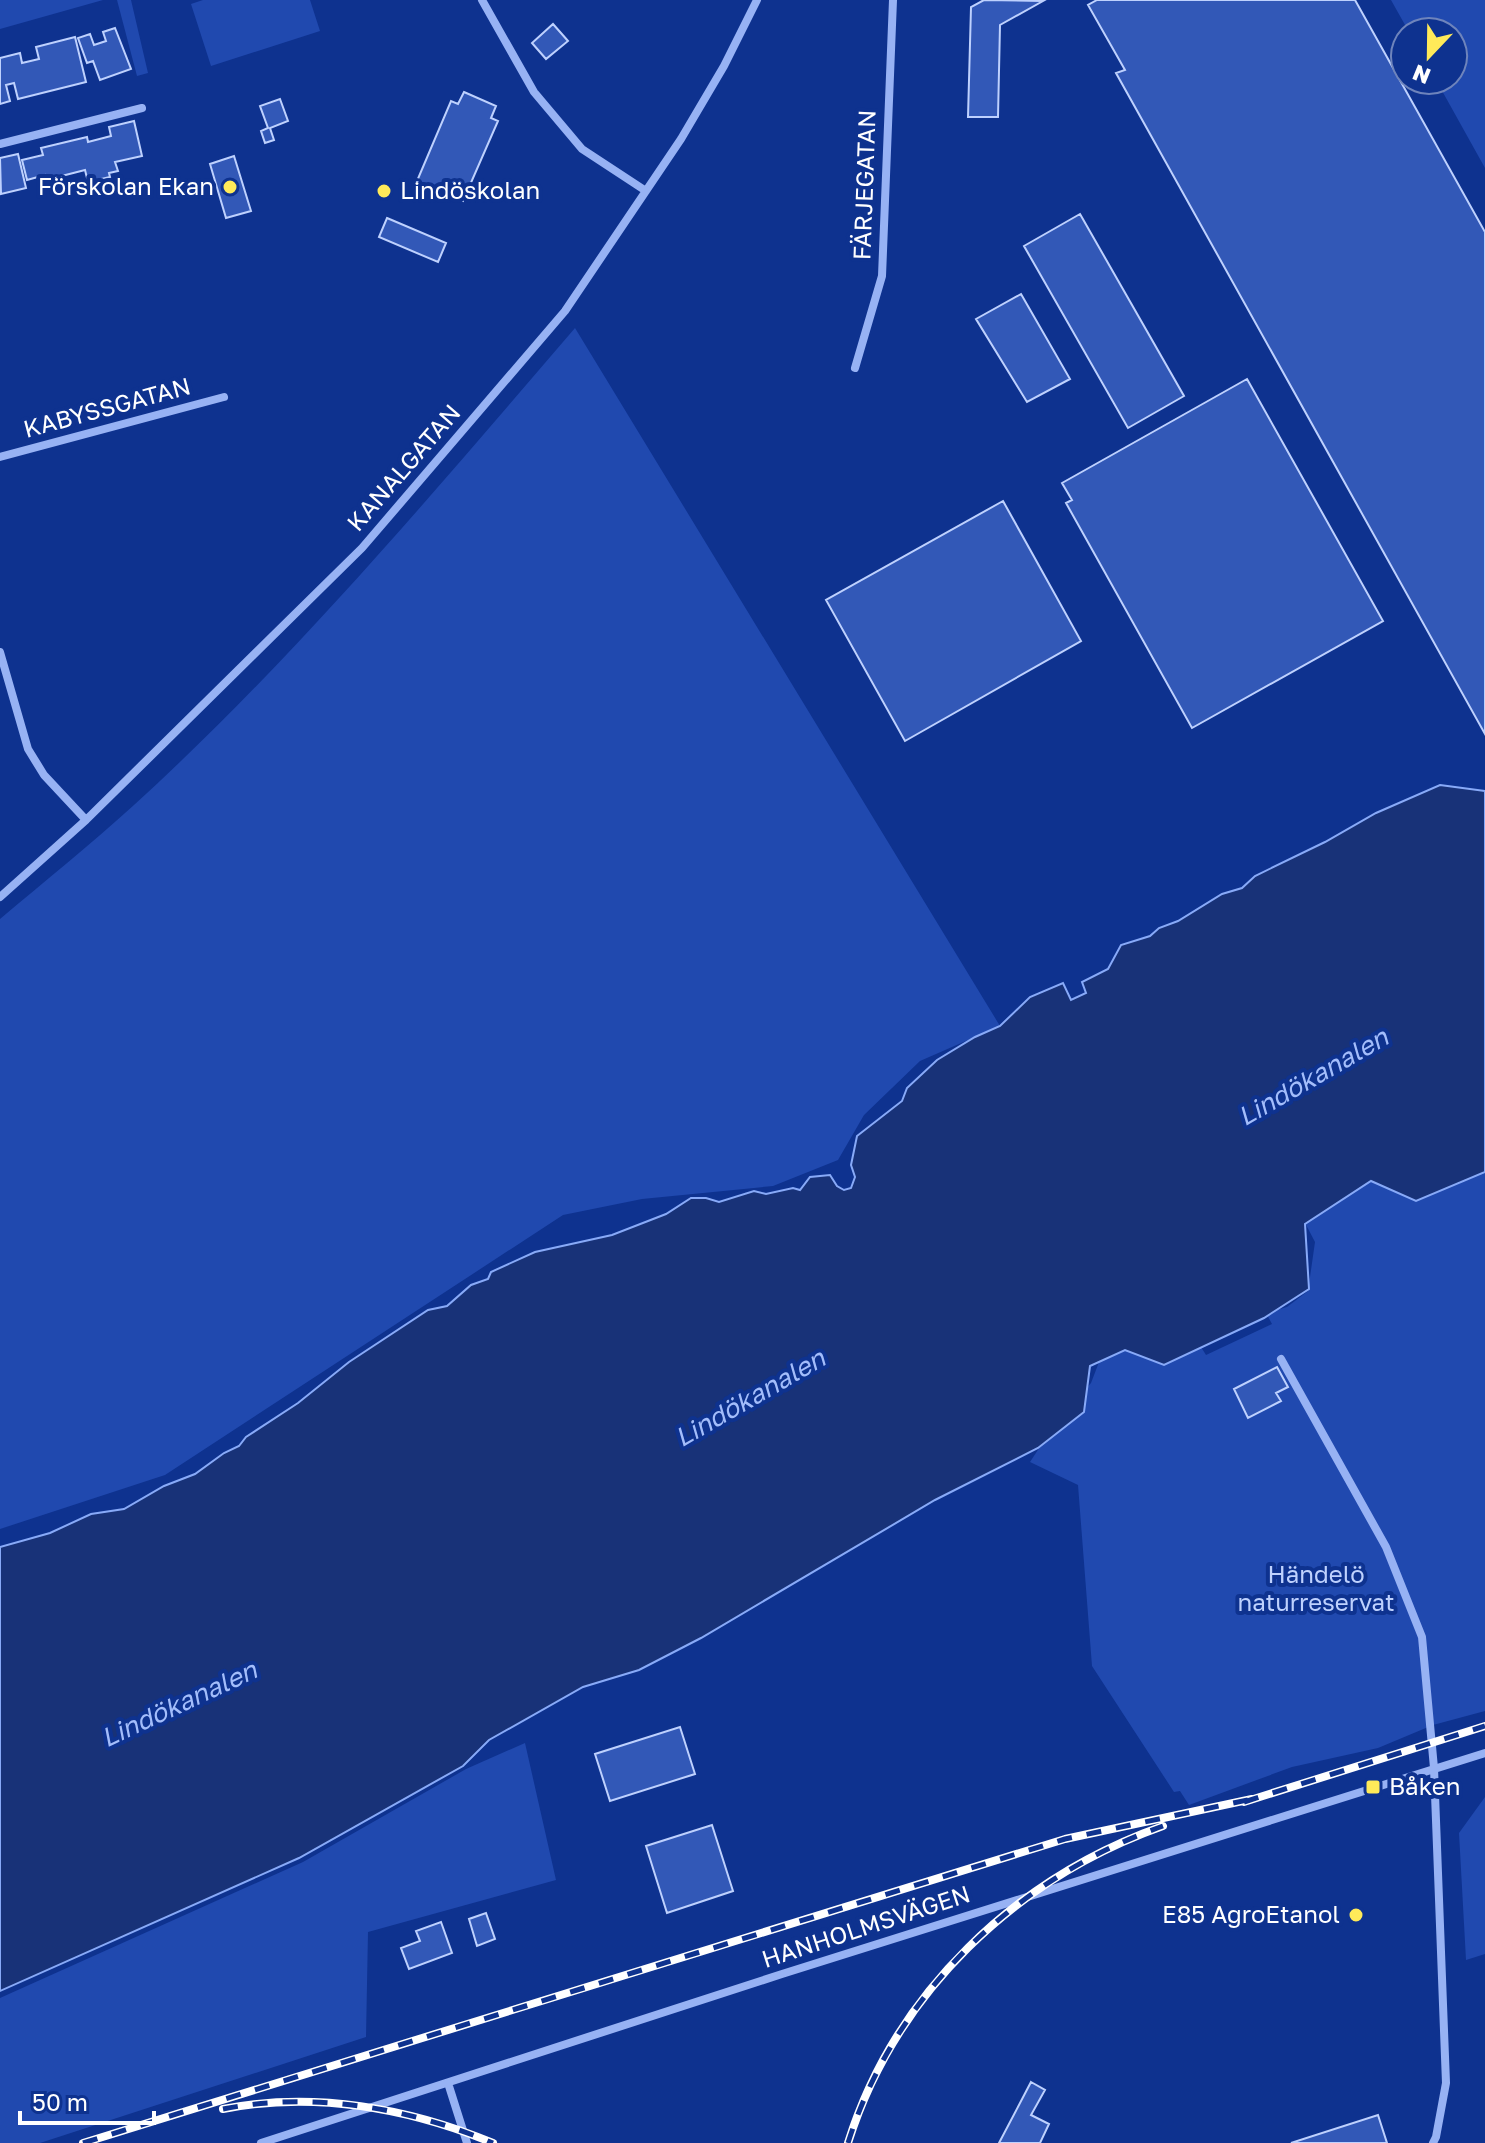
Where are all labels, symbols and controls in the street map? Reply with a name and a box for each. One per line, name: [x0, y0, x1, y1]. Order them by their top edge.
north arrow: [1389, 16, 1469, 96]
text: N: [1409, 59, 1434, 91]
street label: FÄRJEGATAN: [846, 109, 881, 261]
place label: Förskolan Ekan: [38, 171, 214, 200]
place label: Lindöskolan: [400, 175, 540, 204]
marker: Förskolan Ekan: [221, 178, 239, 196]
marker: Lindöskolan: [375, 182, 393, 200]
street label: KABYSSGATAN: [20, 370, 193, 443]
street label: KANALGATAN: [340, 398, 466, 536]
water label: Lindökanalen: [1232, 1021, 1394, 1132]
water label: Lindökanalen: [669, 1342, 831, 1453]
park label: Händelö naturreservat: [1238, 1559, 1394, 1616]
water label: Lindökanalen: [96, 1654, 263, 1753]
place label: Båken: [1389, 1771, 1460, 1800]
marker: Båken: [1364, 1778, 1382, 1796]
street label: HANHOLMSVÄGEN: [758, 1878, 973, 1973]
place label: E85 AgroEtanol: [1162, 1899, 1340, 1928]
marker: E85 AgroEtanol: [1347, 1906, 1365, 1924]
scale bar: [20, 2075, 154, 2125]
text: 50 m: [32, 2087, 88, 2116]

